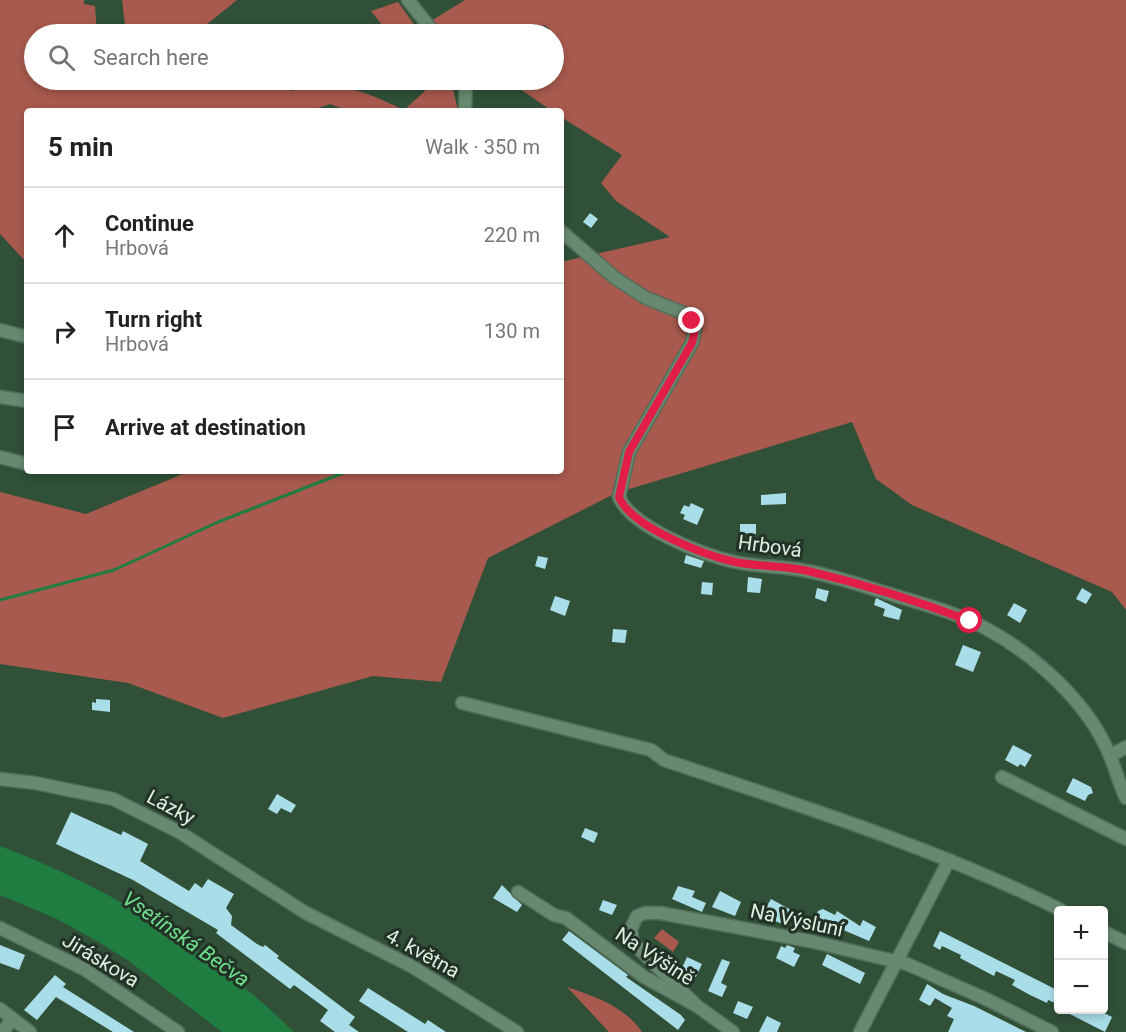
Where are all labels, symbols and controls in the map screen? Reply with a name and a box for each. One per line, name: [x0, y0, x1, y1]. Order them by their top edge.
search box: [24, 24, 564, 90]
icon: search: [45, 41, 78, 74]
text: Search here: [93, 45, 209, 70]
text: 5 min: [48, 132, 113, 162]
text: Walk · 350 m: [425, 135, 540, 159]
text: Continue: [105, 211, 194, 236]
icon: ahead: [48, 219, 81, 252]
text: 220 m: [484, 223, 540, 247]
text: Hrbová: [105, 236, 169, 260]
text: Turn right: [105, 307, 202, 332]
route end: [678, 307, 704, 333]
icon: right: [48, 315, 81, 348]
text: 130 m: [484, 319, 540, 343]
text: Hrbová: [105, 332, 169, 356]
icon: arrive: [48, 411, 81, 444]
text: Arrive at destination: [105, 415, 306, 440]
street label: Hrbová: [737, 530, 803, 562]
route start: [956, 607, 982, 633]
street label: Lázky: [143, 784, 200, 830]
water label: Vsetínská Bečva: [118, 886, 254, 992]
street label: Na Výsluní: [748, 898, 847, 942]
map controls: [1054, 906, 1108, 1014]
button: +: [1054, 906, 1108, 960]
street label: Na Výšině: [611, 922, 699, 990]
street label: 4. května: [382, 923, 464, 983]
street label: Jiráskova: [58, 928, 144, 992]
button: −: [1054, 960, 1108, 1014]

